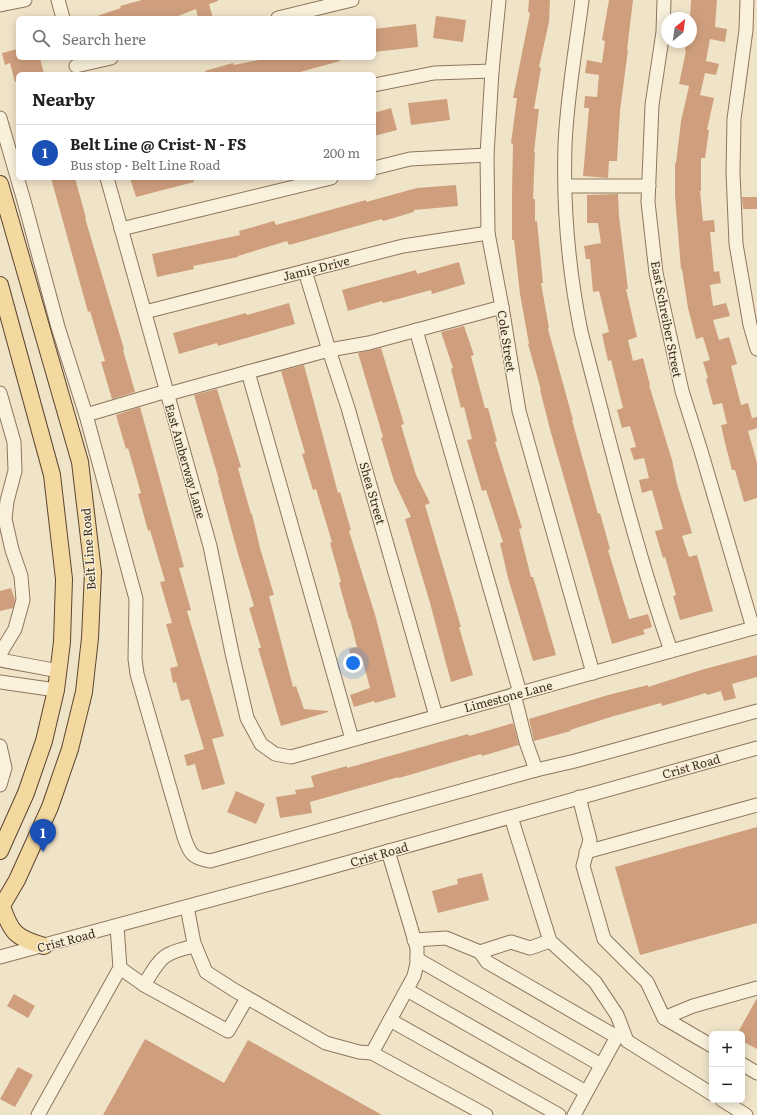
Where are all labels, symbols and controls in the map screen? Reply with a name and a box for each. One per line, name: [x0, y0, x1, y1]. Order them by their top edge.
north arrow: [661, 12, 697, 48]
search box: [16, 16, 376, 60]
icon: search: [30, 27, 52, 49]
text: Search here: [62, 27, 146, 50]
text: Nearby: [32, 86, 95, 111]
text: Belt Line @ Crist- N - FS: [70, 132, 246, 155]
text: 1: [42, 143, 48, 162]
text: 200 m: [323, 143, 360, 162]
text: Bus stop · Belt Line Road: [70, 155, 221, 174]
street label: Jamie Drive: [281, 251, 351, 285]
street label: East Schreiber Street: [647, 259, 687, 379]
street label: Cole Street: [493, 309, 521, 373]
street label: East Amberway Lane: [161, 401, 211, 521]
street label: Shea Street: [355, 460, 391, 527]
street label: Belt Line Road: [76, 507, 100, 591]
your location: [343, 653, 363, 673]
street label: Limestone Lane: [462, 676, 554, 716]
street label: Crist Road: [660, 749, 723, 783]
pin: 1: [30, 819, 56, 852]
street label: Crist Road: [348, 837, 411, 871]
street label: Crist Road: [35, 923, 98, 956]
map controls: [709, 1031, 745, 1103]
button: +: [709, 1031, 745, 1067]
button: −: [709, 1067, 745, 1103]

